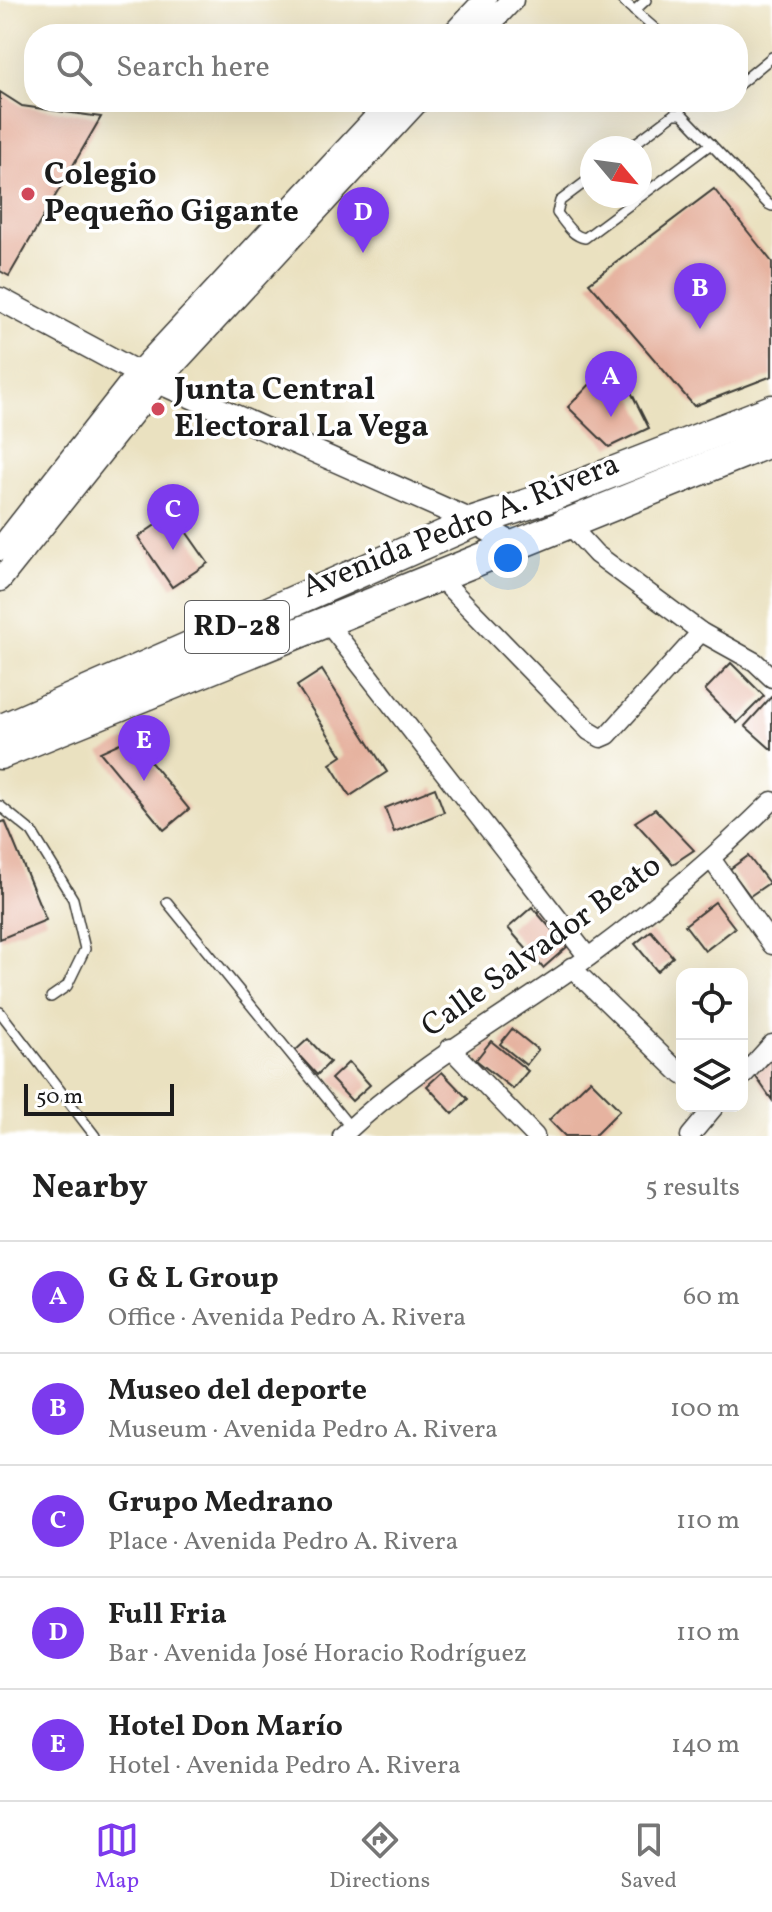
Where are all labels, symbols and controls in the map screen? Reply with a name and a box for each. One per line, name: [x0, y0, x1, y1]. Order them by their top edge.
search box: [24, 24, 748, 112]
icon: search: [52, 46, 96, 90]
text: Search here: [116, 47, 270, 89]
north arrow: [580, 136, 652, 208]
place label: Colegio Pequeño Gigante: [44, 154, 299, 235]
marker: Colegio Pequeño Gigante: [19, 185, 37, 203]
pin: D: [337, 187, 389, 253]
pin: B: [674, 263, 726, 329]
pin: A: [585, 351, 637, 417]
place label: Junta Central Electoral La Vega: [173, 369, 429, 450]
marker: Junta Central Electoral La Vega: [149, 400, 167, 418]
street label: Avenida Pedro A. Rivera: [296, 443, 626, 611]
pin: C: [147, 484, 199, 550]
your location: [488, 538, 528, 578]
road number: RD-28: [185, 601, 289, 653]
pin: E: [118, 715, 170, 781]
street label: Calle Salvador Beato: [413, 845, 671, 1049]
map controls: [676, 968, 748, 1112]
button: locate: [676, 968, 748, 1040]
button: layers: [676, 1040, 748, 1112]
scale bar: [24, 1080, 174, 1116]
text: 50 m: [36, 1082, 83, 1113]
text: Nearby: [32, 1165, 148, 1212]
text: 5 results: [645, 1170, 740, 1206]
text: G & L Group: [108, 1258, 279, 1300]
text: A: [49, 1279, 67, 1315]
text: 60 m: [683, 1279, 740, 1315]
text: Office · Avenida Pedro A. Rivera: [108, 1300, 466, 1336]
text: Museo del deporte: [108, 1370, 367, 1412]
text: B: [49, 1391, 67, 1427]
text: 100 m: [670, 1391, 740, 1427]
text: Museum · Avenida Pedro A. Rivera: [108, 1412, 498, 1448]
text: Grupo Medrano: [108, 1482, 333, 1524]
text: C: [50, 1503, 66, 1539]
text: 110 m: [676, 1503, 740, 1539]
text: Place · Avenida Pedro A. Rivera: [108, 1524, 458, 1560]
text: Full Fria: [108, 1594, 227, 1636]
text: D: [48, 1615, 68, 1651]
text: 110 m: [676, 1615, 740, 1651]
text: Bar · Avenida José Horacio Rodríguez: [108, 1636, 527, 1672]
text: Hotel Don Marío: [108, 1706, 343, 1748]
text: E: [50, 1727, 66, 1763]
text: 140 m: [671, 1727, 740, 1763]
text: Hotel · Avenida Pedro A. Rivera: [108, 1748, 461, 1784]
tab: Map: [95, 1818, 139, 1897]
tab: Directions: [329, 1818, 430, 1897]
tab: Saved: [620, 1818, 677, 1897]

